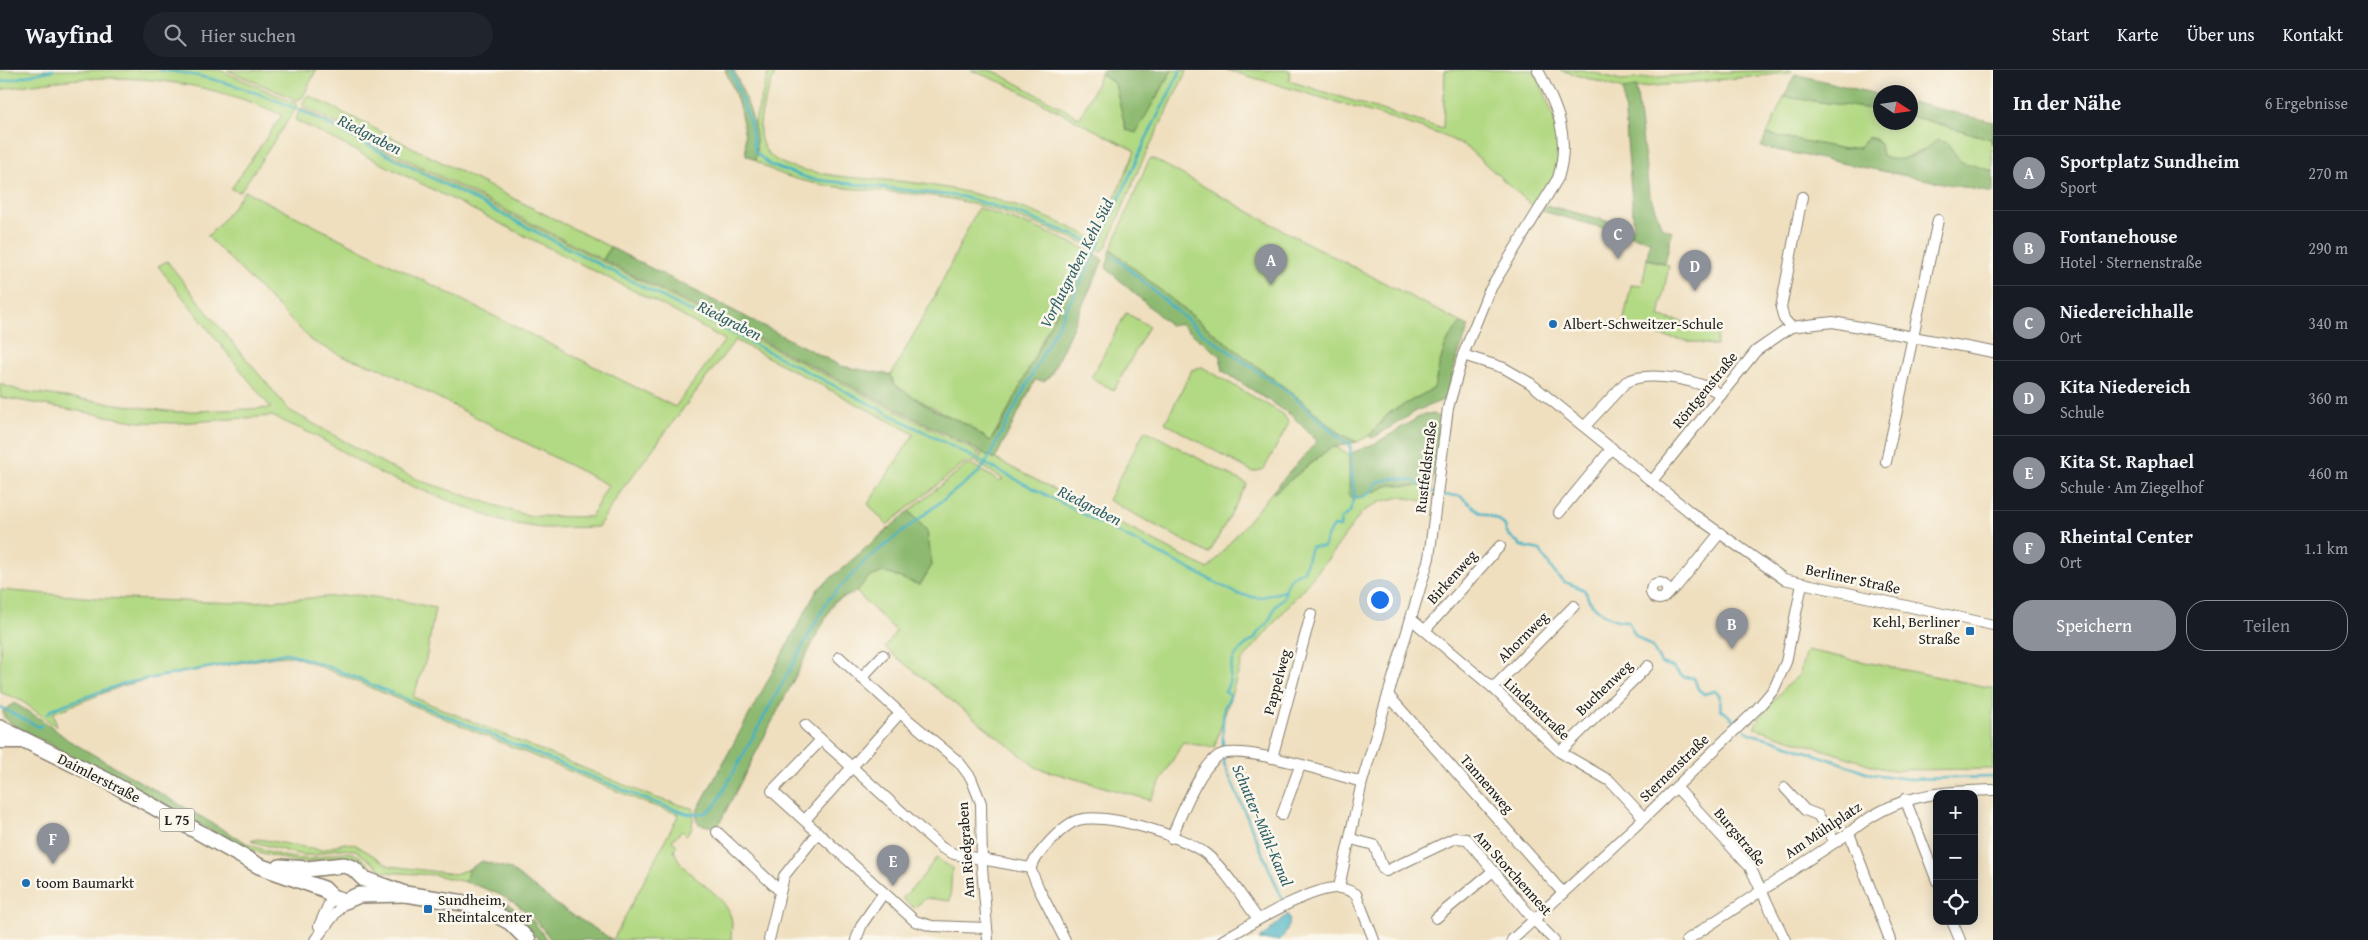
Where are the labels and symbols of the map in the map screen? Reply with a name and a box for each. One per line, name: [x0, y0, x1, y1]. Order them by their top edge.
north arrow: [1873, 85, 1918, 130]
water label: Riedgraben: [333, 107, 406, 160]
water label: Vorflutgraben Kehl Süd: [1033, 194, 1119, 332]
pin: C: [1602, 218, 1634, 259]
pin: A: [1255, 244, 1287, 285]
pin: D: [1679, 250, 1711, 291]
water label: Riedgraben: [693, 293, 766, 346]
place label: Albert-Schweitzer-Schule: [1563, 313, 1723, 334]
marker: Albert-Schweitzer-Schule: [1547, 318, 1559, 330]
street label: Röntgenstraße: [1667, 347, 1742, 432]
street label: Rustfeldstraße: [1409, 420, 1442, 514]
water label: Riedgraben: [1053, 478, 1126, 531]
street label: Birkenweg: [1422, 545, 1482, 608]
street label: Berliner Straße: [1804, 558, 1903, 599]
your location: [1367, 587, 1393, 613]
street label: Ahornweg: [1492, 606, 1553, 667]
pin: B: [1716, 608, 1748, 649]
place label: Kehl, Berliner Straße: [1873, 611, 1960, 649]
marker: Kehl, Berliner Straße: [1964, 625, 1976, 637]
street label: Pappelweg: [1258, 646, 1296, 717]
street label: Buchenweg: [1571, 655, 1637, 720]
street label: Lindenstraße: [1500, 672, 1575, 745]
street label: Sternenstraße: [1634, 729, 1713, 806]
street label: Daimlerstraße: [54, 748, 144, 807]
street label: Tannenweg: [1456, 750, 1519, 818]
water label: Schutter-Mühl-Kanal: [1226, 760, 1300, 890]
street label: Am Mühlplatz: [1780, 796, 1866, 863]
street label: Am Riedgraben: [952, 801, 979, 899]
street label: Burgstraße: [1710, 803, 1771, 870]
road number: L 75: [160, 808, 194, 832]
pin: F: [37, 823, 69, 864]
street label: Am Storchennest: [1469, 826, 1558, 920]
pin: E: [877, 845, 909, 886]
place label: toom Baumarkt: [36, 872, 135, 893]
marker: toom Baumarkt: [20, 877, 32, 889]
place label: Sundheim, Rheintalcenter: [438, 889, 532, 927]
marker: Sundheim, Rheintalcenter: [422, 903, 434, 915]

